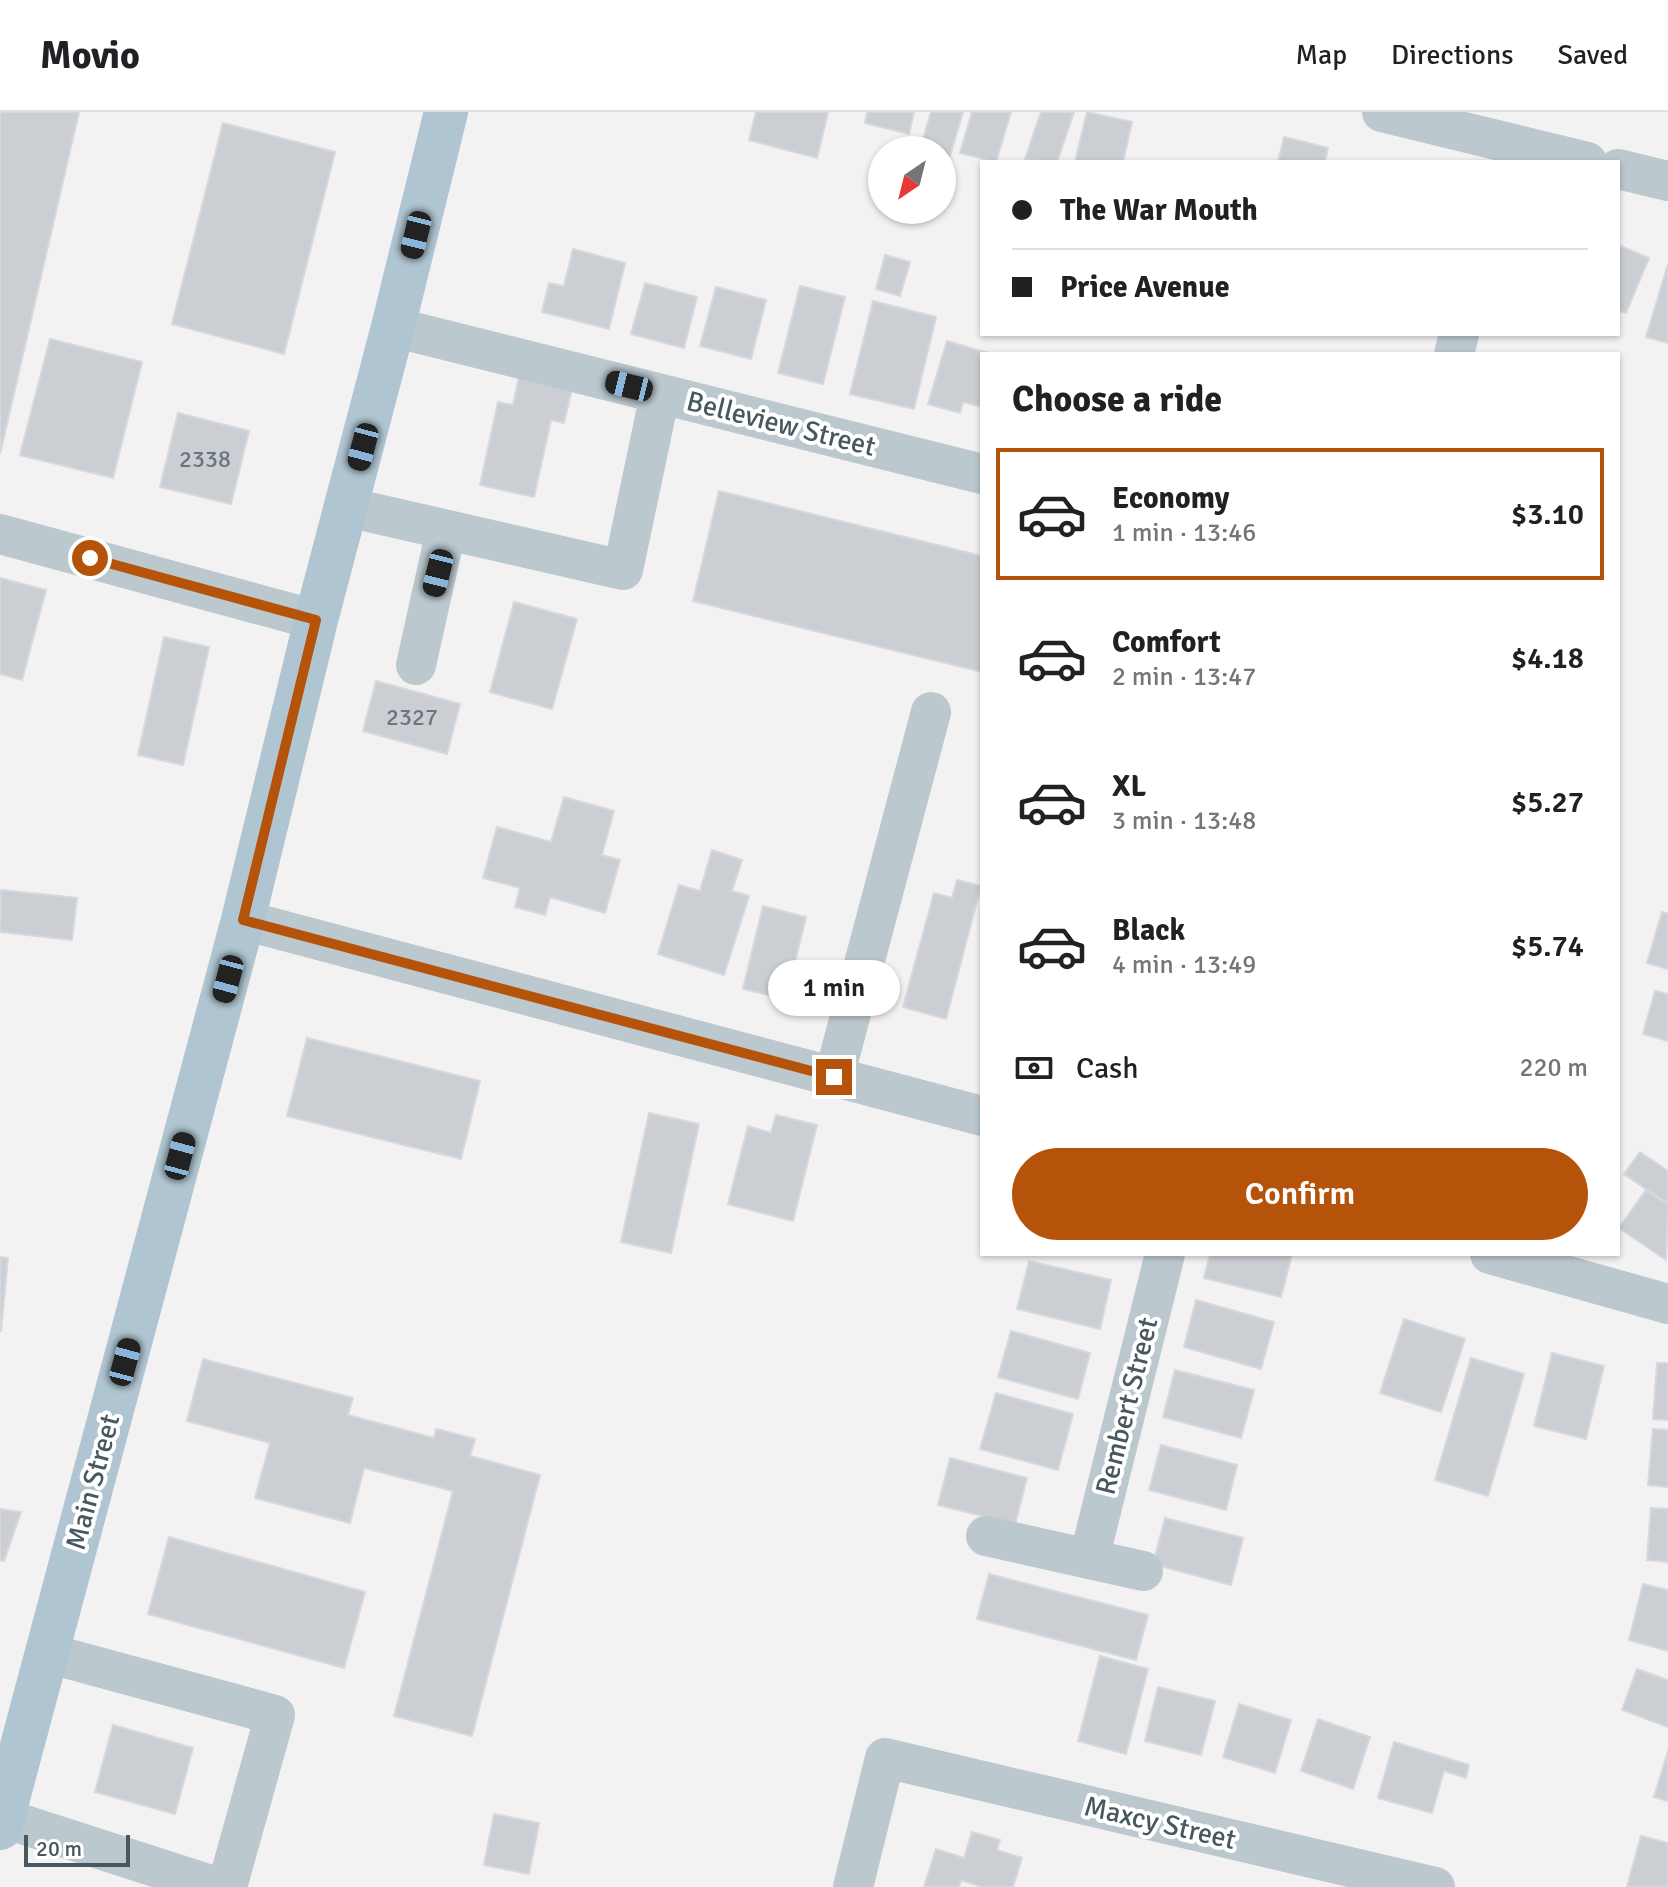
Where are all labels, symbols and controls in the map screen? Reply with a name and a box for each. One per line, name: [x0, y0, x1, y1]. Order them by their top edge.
text: Movio: [40, 32, 140, 79]
text: Map: [1295, 38, 1347, 72]
text: Directions: [1391, 38, 1513, 72]
text: Saved: [1557, 38, 1628, 72]
north arrow: [868, 136, 956, 224]
map controls: [868, 136, 956, 224]
text: The War Mouth: [1060, 192, 1258, 229]
car: [399, 209, 433, 261]
text: Price Avenue: [1060, 269, 1230, 306]
car: [603, 369, 655, 403]
text: Choose a ride: [1012, 377, 1222, 422]
street label: Belleview Street: [683, 384, 879, 464]
car: [345, 421, 381, 473]
house number: 2338: [179, 444, 231, 474]
icon: car: [1016, 478, 1088, 550]
text: Economy: [1112, 480, 1229, 517]
text: $3.10: [1511, 496, 1584, 533]
text: 1 min · 13:46: [1112, 517, 1256, 549]
route start: [72, 540, 108, 576]
car: [421, 547, 455, 599]
icon: car: [1016, 622, 1088, 694]
text: Comfort: [1112, 624, 1221, 661]
text: $4.18: [1511, 640, 1584, 677]
text: 2 min · 13:47: [1112, 661, 1256, 693]
house number: 2327: [386, 702, 438, 732]
icon: car: [1016, 766, 1088, 838]
text: XL: [1112, 768, 1146, 805]
text: $5.27: [1511, 784, 1584, 821]
text: 3 min · 13:48: [1112, 805, 1256, 837]
icon: car: [1016, 910, 1088, 982]
text: Black: [1112, 912, 1185, 949]
text: $5.74: [1511, 928, 1584, 965]
text: 4 min · 13:49: [1112, 949, 1256, 981]
car: [210, 953, 246, 1005]
callout: 1 min: [768, 961, 900, 1017]
text: 1 min: [803, 972, 865, 1004]
icon: cash: [1012, 1046, 1056, 1090]
text: Cash: [1076, 1050, 1139, 1087]
text: 220 m: [1519, 1052, 1588, 1084]
route end: [816, 1059, 852, 1095]
car: [162, 1130, 198, 1182]
button: Confirm: [1012, 1148, 1588, 1240]
street label: Rembert Street: [1089, 1314, 1165, 1498]
car: [107, 1336, 143, 1388]
street label: Main Street: [59, 1410, 127, 1553]
street label: Maxcy Street: [1081, 1789, 1239, 1857]
scale bar: [24, 1831, 130, 1867]
text: 20 m: [36, 1835, 82, 1862]

